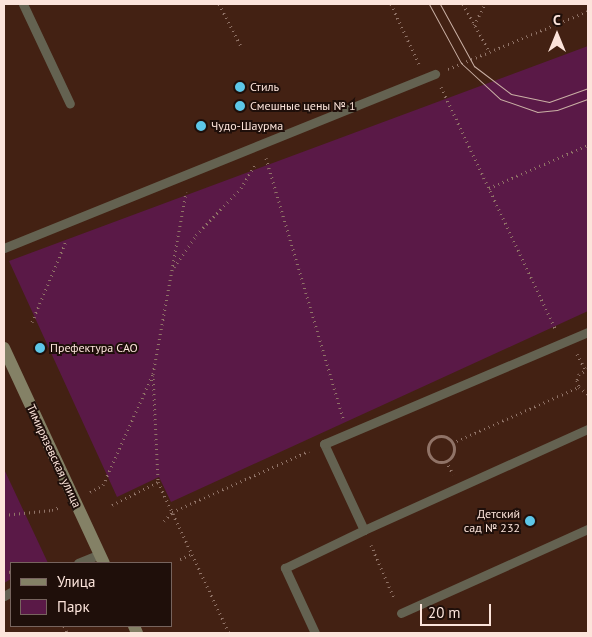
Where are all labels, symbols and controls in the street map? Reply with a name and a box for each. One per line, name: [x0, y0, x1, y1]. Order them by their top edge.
north arrow: [532, 10, 582, 60]
text: С: [553, 11, 561, 29]
place label: Стиль: [250, 80, 279, 94]
marker: Стиль: [234, 81, 246, 93]
place label: Смешные цены № 1: [250, 99, 356, 113]
marker: Смешные цены № 1: [234, 100, 246, 112]
place label: Чудо-Шаурма: [211, 119, 283, 133]
marker: Чудо-Шаурма: [195, 120, 207, 132]
place label: Префектура САО: [50, 341, 138, 355]
marker: Префектура САО: [34, 342, 46, 354]
street label: Тимирязевская улица: [24, 402, 84, 510]
place label: Детский сад № 232: [464, 507, 520, 535]
marker: Детский сад № 232: [524, 515, 536, 527]
legend: [10, 562, 172, 627]
text: Улица: [57, 572, 95, 591]
scale bar: [422, 594, 493, 626]
text: Парк: [57, 597, 90, 616]
text: 20 m: [428, 603, 461, 622]

